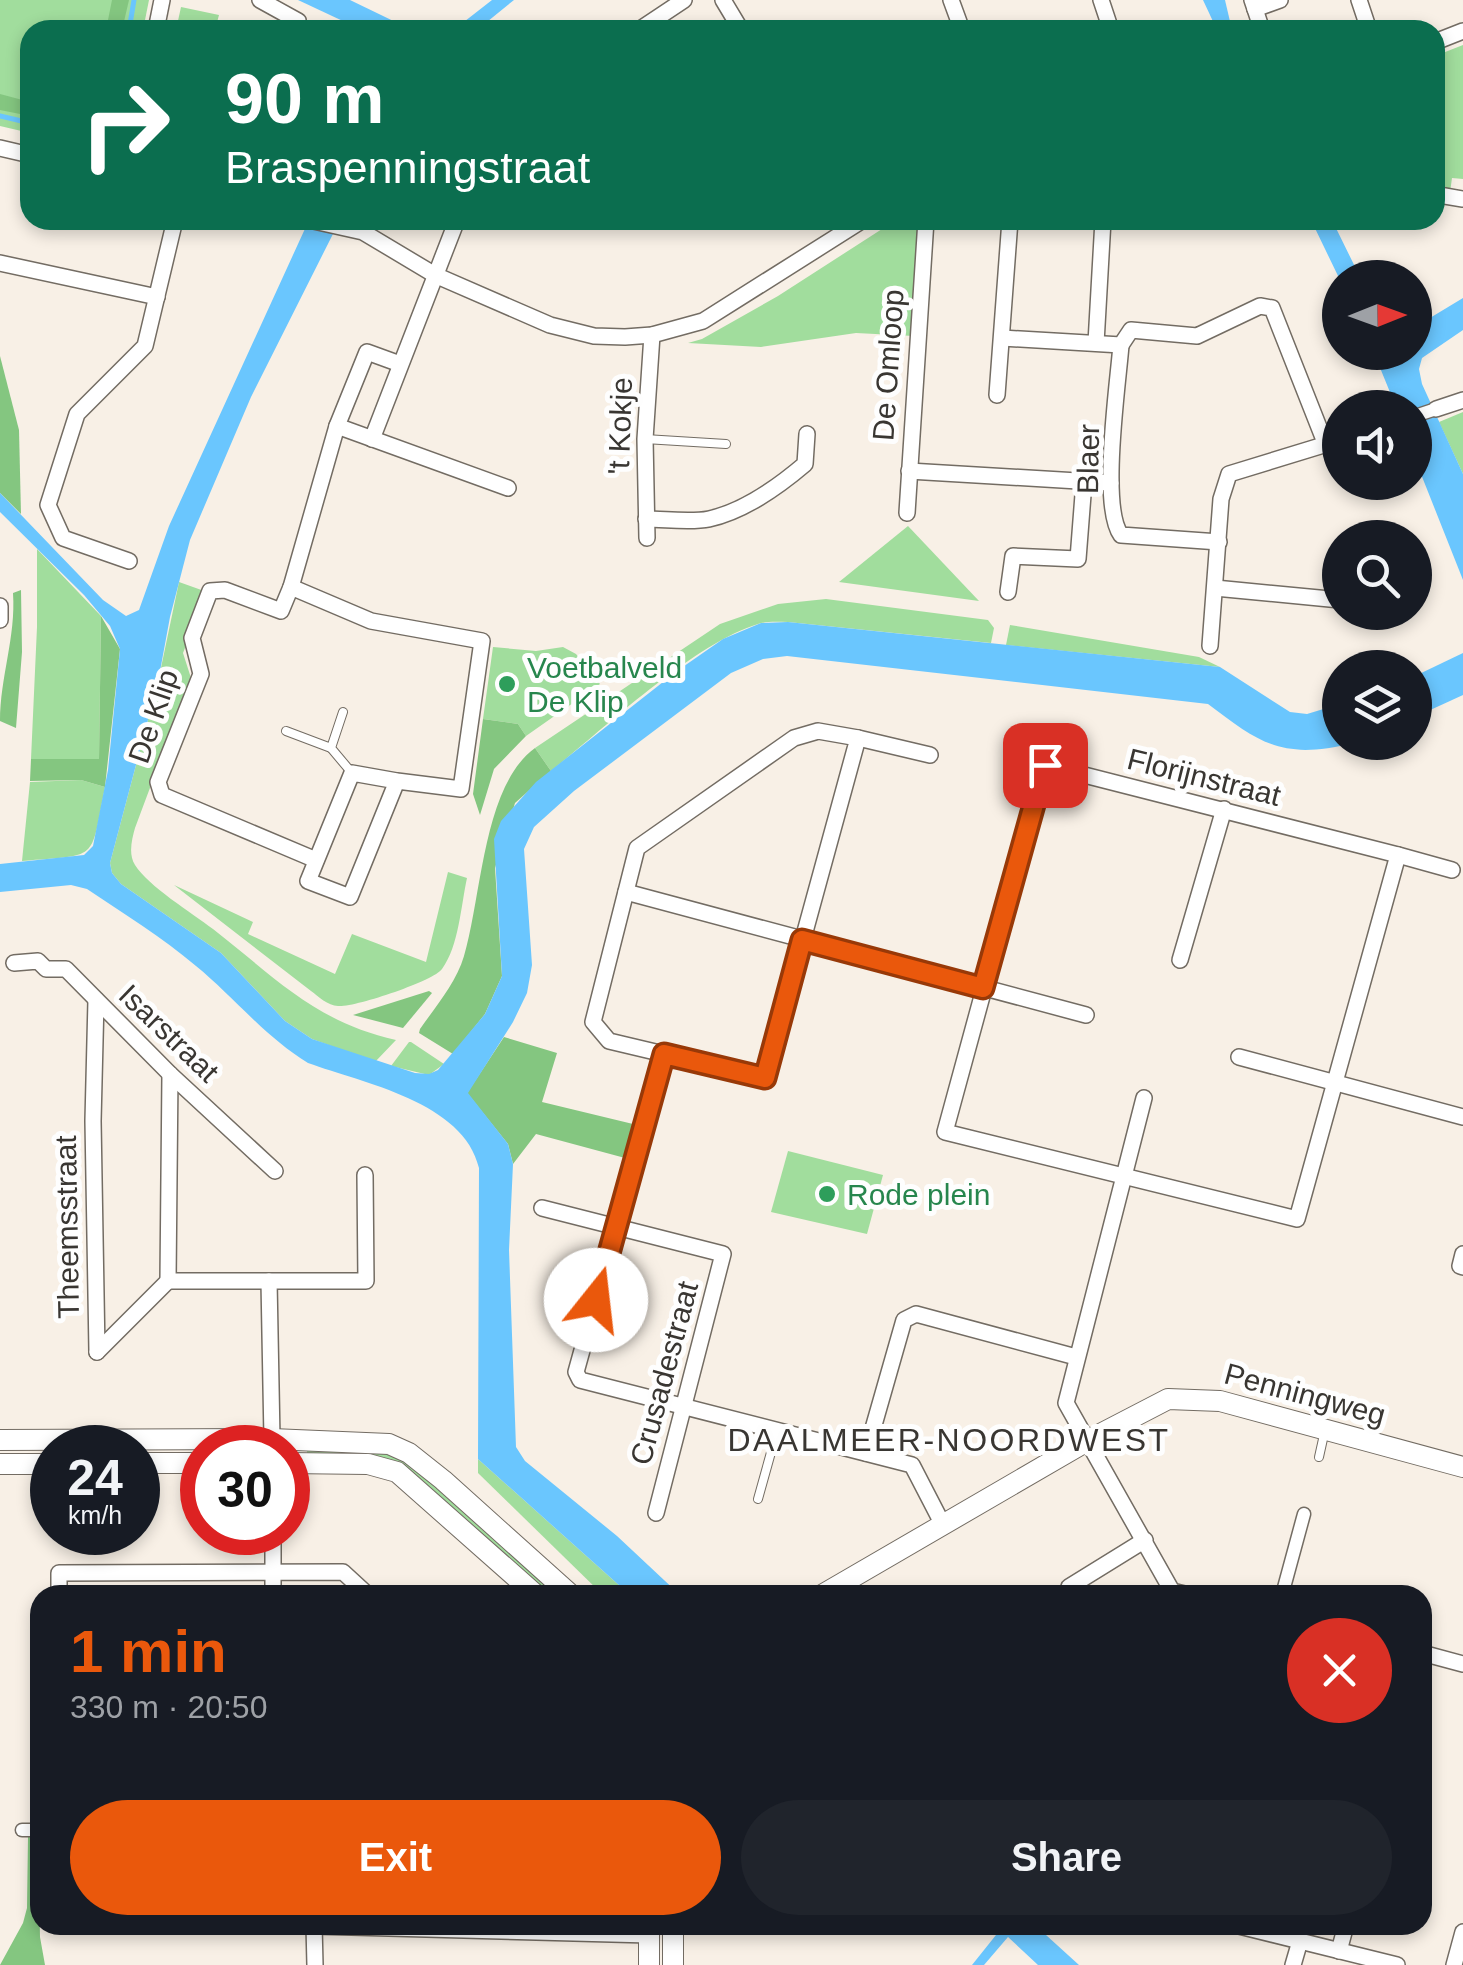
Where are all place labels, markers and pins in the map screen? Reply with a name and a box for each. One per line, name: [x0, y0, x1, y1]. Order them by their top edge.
place label: Voetbalveld De Klip: [527, 651, 682, 718]
marker: Voetbalveld De Klip: [496, 673, 518, 695]
pin: [1003, 723, 1088, 808]
place label: Rode plein: [847, 1178, 990, 1211]
marker: Rode plein: [816, 1183, 838, 1205]

